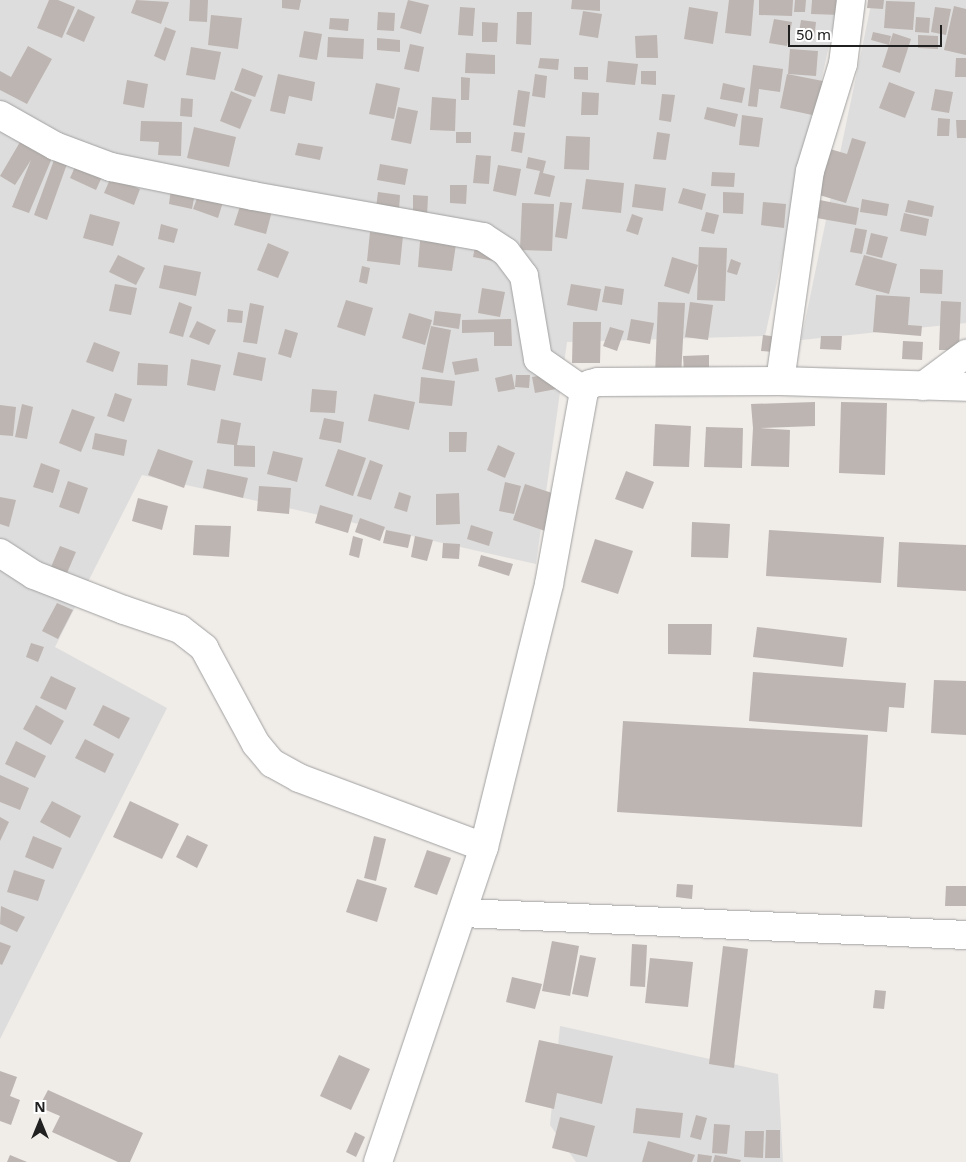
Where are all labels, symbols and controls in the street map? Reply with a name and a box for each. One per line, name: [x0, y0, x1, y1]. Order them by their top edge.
scale bar: [791, 15, 945, 47]
text: 50 m: [796, 24, 831, 44]
north arrow: [15, 1097, 65, 1147]
text: N: [34, 1097, 46, 1116]

